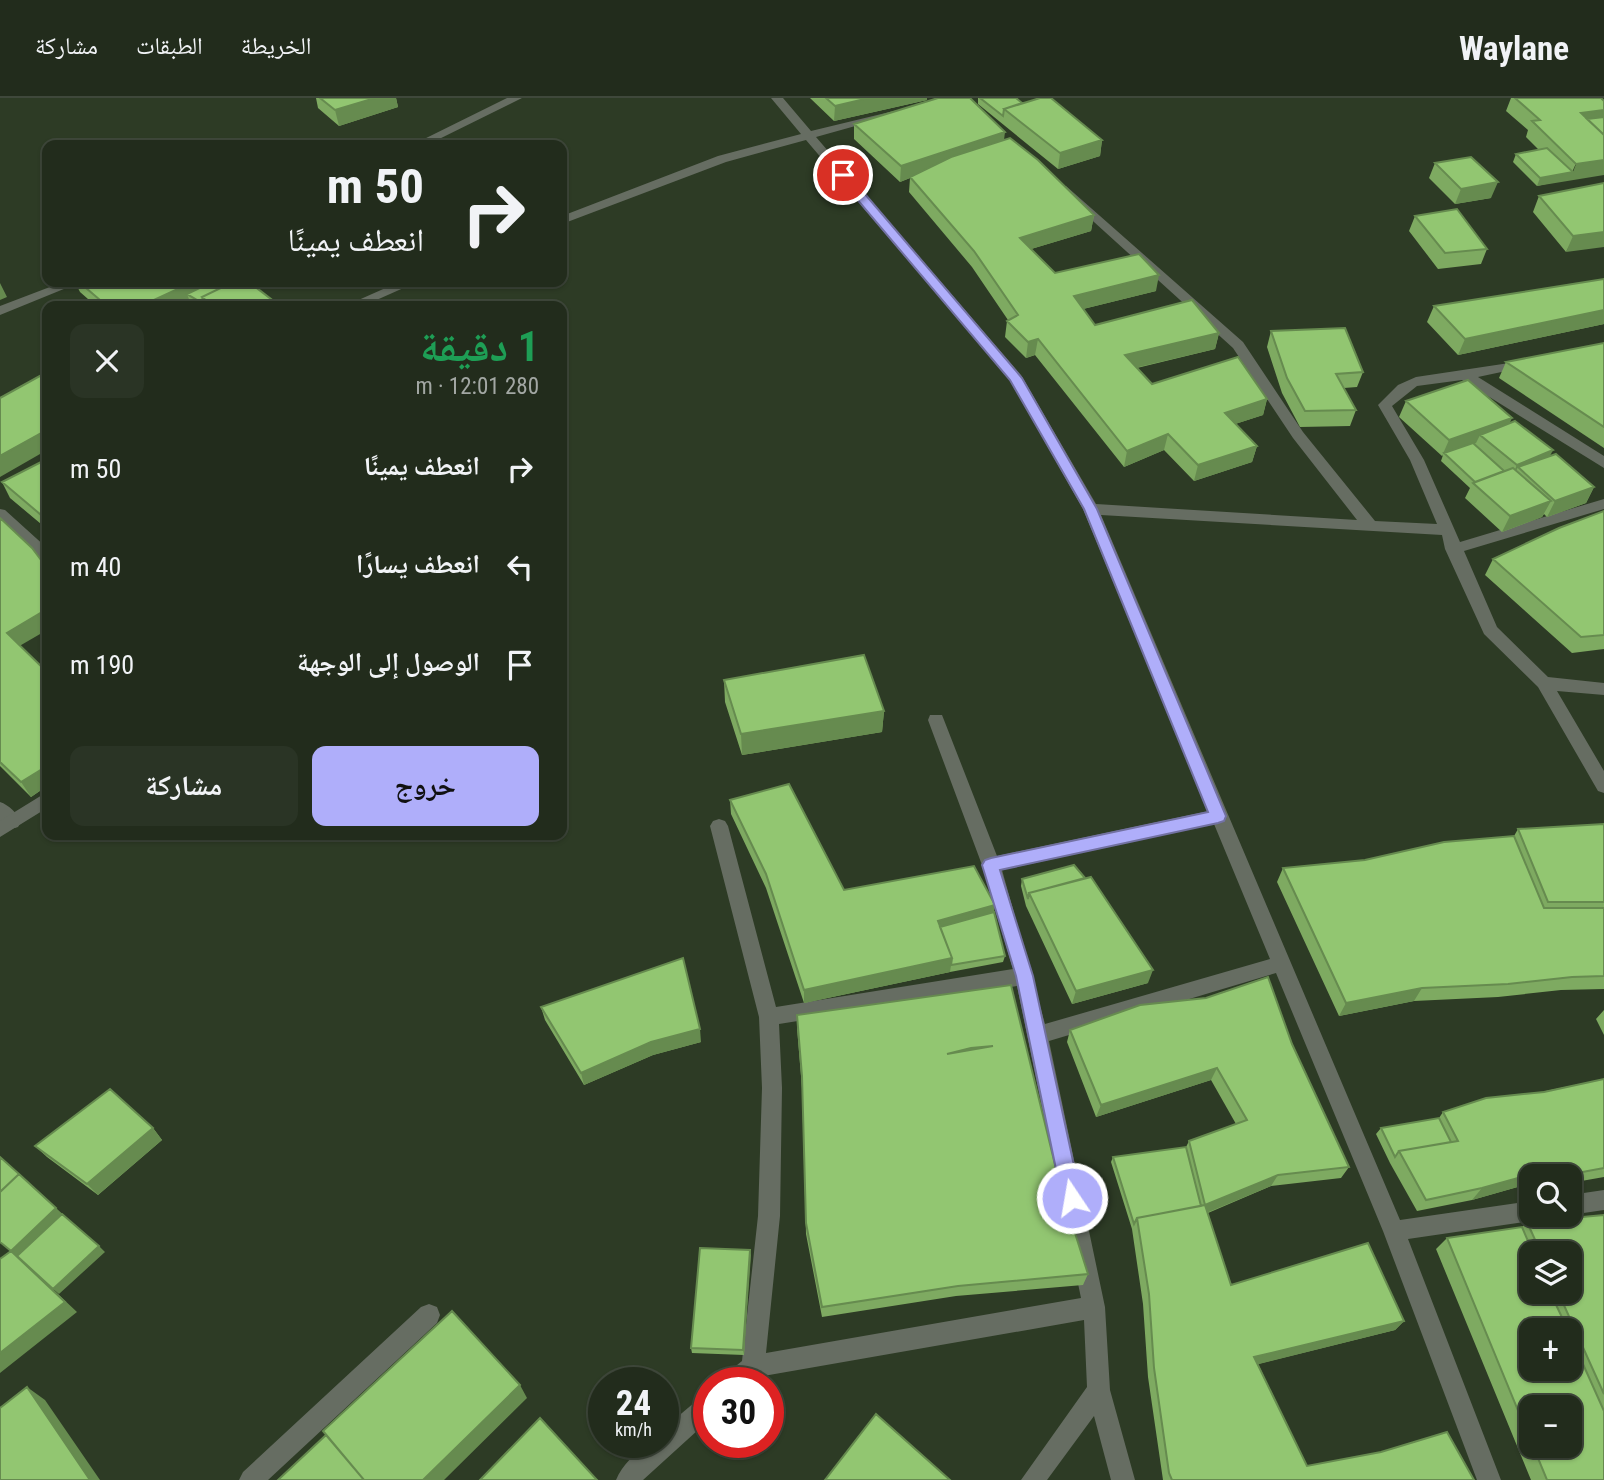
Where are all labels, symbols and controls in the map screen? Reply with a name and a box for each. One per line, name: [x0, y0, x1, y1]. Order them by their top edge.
text: Waylane: [1459, 29, 1569, 68]
text: مشاركة: [35, 32, 98, 60]
text: الطبقات: [136, 32, 203, 60]
text: الخريطة: [241, 32, 311, 60]
pin: [813, 145, 873, 205]
icon: arrive: [824, 156, 862, 194]
text: 50 m: [327, 158, 424, 215]
icon: right: [448, 168, 539, 259]
text: انعطف يمينًا: [288, 221, 424, 259]
text: 1 دقيقة: [420, 322, 539, 371]
button: close: [70, 324, 144, 398]
text: 280 m · 12:01: [415, 373, 539, 400]
icon: right: [501, 450, 539, 488]
text: انعطف يمينًا: [364, 451, 480, 481]
text: 50 m: [70, 454, 121, 484]
icon: left: [501, 548, 539, 586]
text: انعطف يسارًا: [356, 549, 480, 579]
text: 40 m: [70, 552, 121, 582]
icon: arrive: [501, 646, 539, 684]
text: الوصول إلى الوجهة: [297, 647, 480, 677]
text: 190 m: [70, 650, 134, 680]
button: مشاركة: [70, 746, 298, 826]
button: خروج: [312, 746, 539, 826]
position arrow: [1035, 1161, 1109, 1235]
map controls: [1519, 1164, 1582, 1458]
button: search: [1519, 1164, 1582, 1227]
button: layers: [1519, 1241, 1582, 1304]
button: +: [1519, 1318, 1582, 1381]
speed limit sign: 30: [693, 1367, 784, 1458]
text: 24: [616, 1383, 651, 1424]
button: −: [1519, 1395, 1582, 1458]
text: km/h: [615, 1419, 652, 1440]

